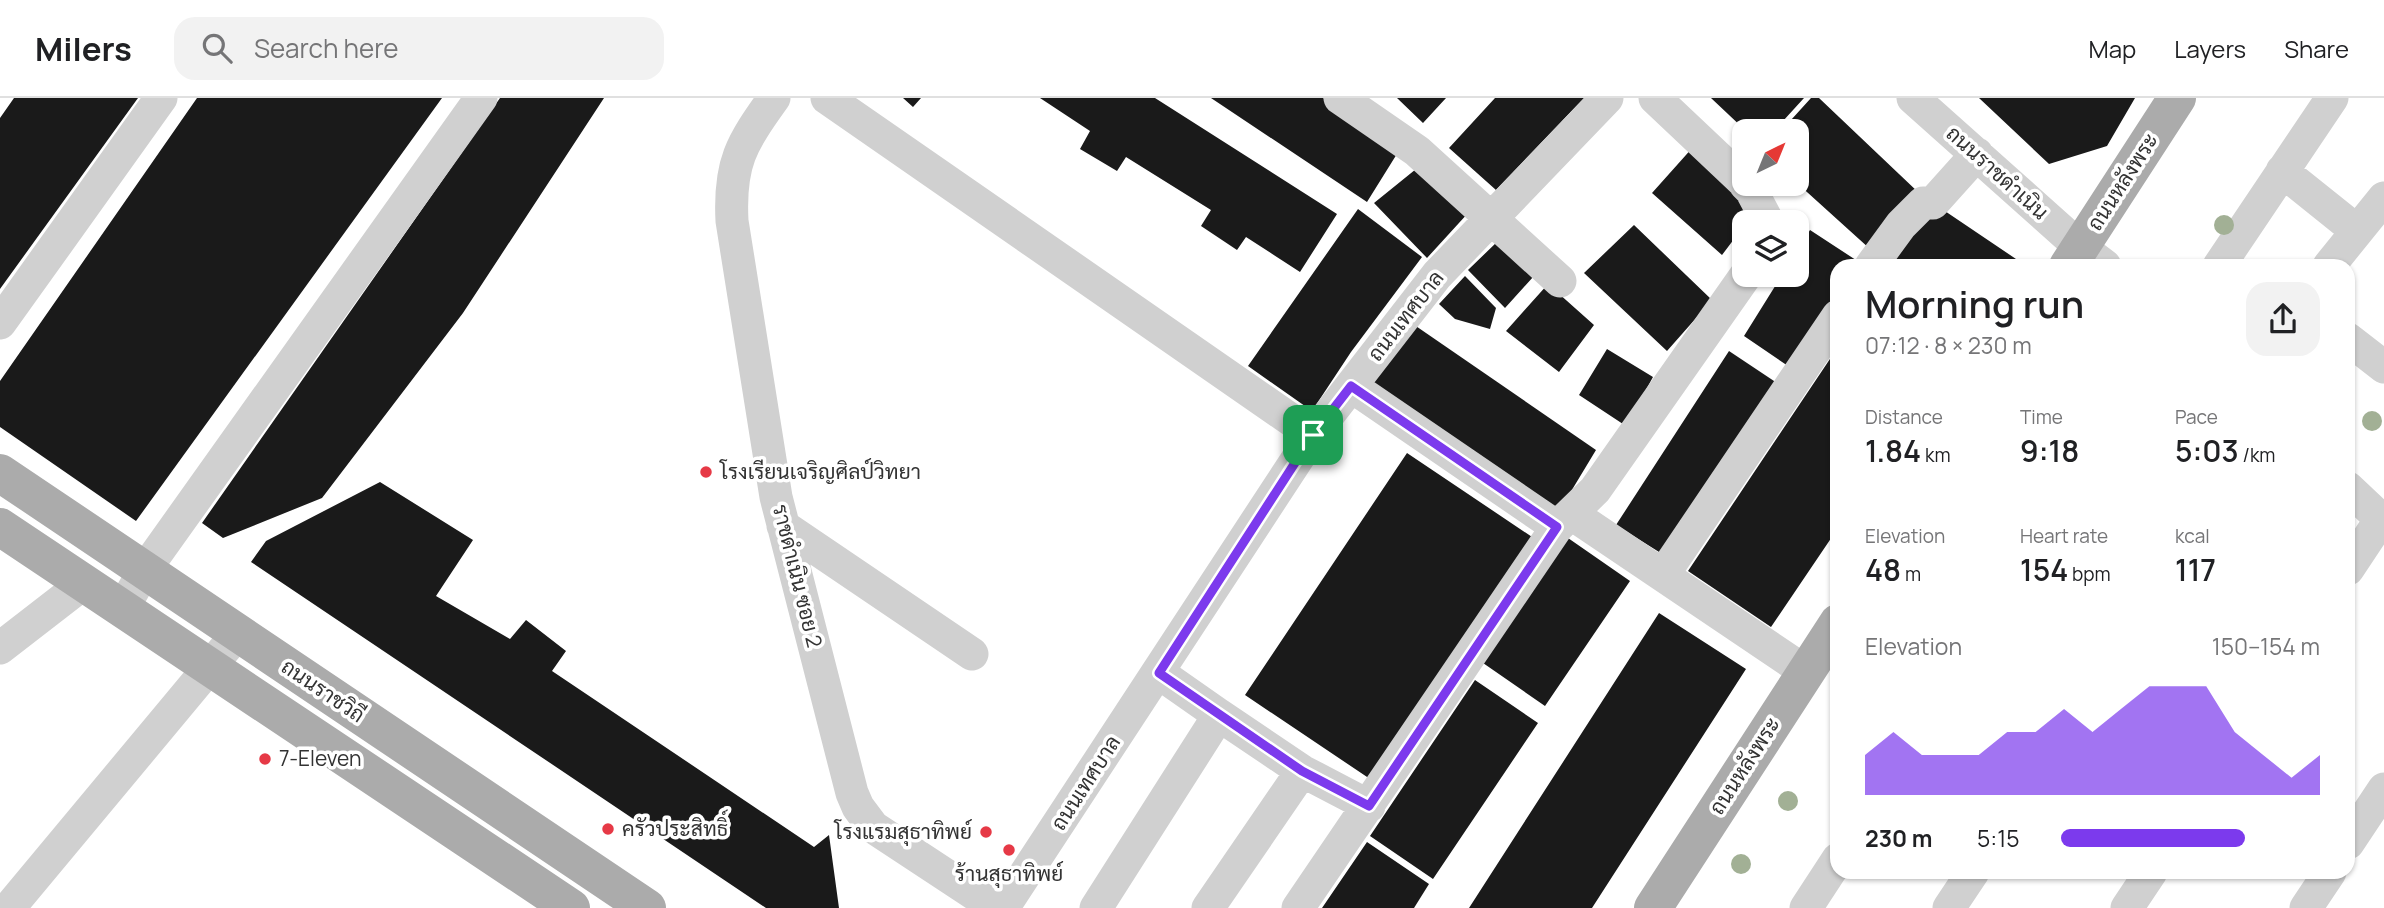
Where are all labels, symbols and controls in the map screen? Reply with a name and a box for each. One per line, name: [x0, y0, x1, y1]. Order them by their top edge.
search box: [174, 17, 664, 80]
text: Milers: [35, 26, 132, 71]
icon: search: [198, 29, 236, 67]
text: Search here: [254, 30, 399, 66]
text: Map: [2089, 32, 2136, 65]
text: Layers: [2174, 32, 2246, 65]
text: Share: [2284, 32, 2349, 65]
north arrow: [1732, 119, 1810, 196]
map controls: [1732, 119, 1809, 287]
street label: ถนนราชดำเนิน: [1941, 119, 2055, 225]
street label: ถนนหลังพระ: [2080, 127, 2164, 235]
button: layers: [1732, 210, 1809, 287]
street label: ถนนเทศบาล: [1361, 264, 1449, 366]
text: Morning run: [1865, 277, 2084, 329]
button: share: [2246, 282, 2320, 356]
text: 07:12 · 8 × 230 m: [1865, 329, 2032, 361]
text: Distance: [1865, 404, 1943, 430]
text: Time: [2020, 404, 2063, 430]
text: Pace: [2175, 404, 2218, 430]
pin: [1283, 405, 1343, 465]
icon: arrive: [1294, 416, 1332, 454]
text: 1.84: [1865, 430, 1921, 471]
text: 9:18: [2020, 430, 2079, 471]
text: 5:03: [2175, 430, 2239, 471]
text: km: [1921, 442, 1951, 468]
text: /km: [2239, 442, 2275, 468]
place label: โรงเรียนเจริญศิลป์วิทยา: [719, 457, 921, 485]
marker: โรงเรียนเจริญศิลป์วิทยา: [698, 464, 714, 480]
street label: ราชดำเนิน ซอย 2: [767, 501, 829, 650]
text: Elevation: [1865, 523, 1945, 549]
text: Heart rate: [2020, 523, 2108, 549]
text: kcal: [2175, 523, 2210, 549]
text: 48: [1865, 549, 1901, 590]
text: 154: [2020, 549, 2068, 590]
text: 117: [2175, 549, 2216, 590]
text: m: [1901, 561, 1921, 587]
text: bpm: [2068, 561, 2111, 587]
text: Elevation: [1865, 630, 1962, 662]
text: 150–154 m: [2212, 630, 2320, 662]
street label: ถนนราชวิถี: [276, 652, 371, 728]
street label: ถนนหลังพระ: [1702, 711, 1786, 819]
street label: ถนนเทศบาล: [1044, 730, 1126, 835]
place label: 7-Eleven: [279, 744, 362, 772]
marker: 7-Eleven: [257, 751, 273, 767]
place label: ครัวประสิทธิ์: [622, 809, 728, 842]
place label: โรงแรมสุธาทิพย์: [833, 817, 972, 846]
marker: ครัวประสิทธิ์: [600, 821, 616, 837]
text: 230 m: [1865, 822, 1932, 854]
text: 5:15: [1977, 822, 2019, 854]
marker: โรงแรมสุธาทิพย์: [978, 824, 994, 840]
marker: ร้านสุธาทิพย์: [1001, 842, 1017, 858]
place label: ร้านสุธาทิพย์: [955, 859, 1063, 888]

